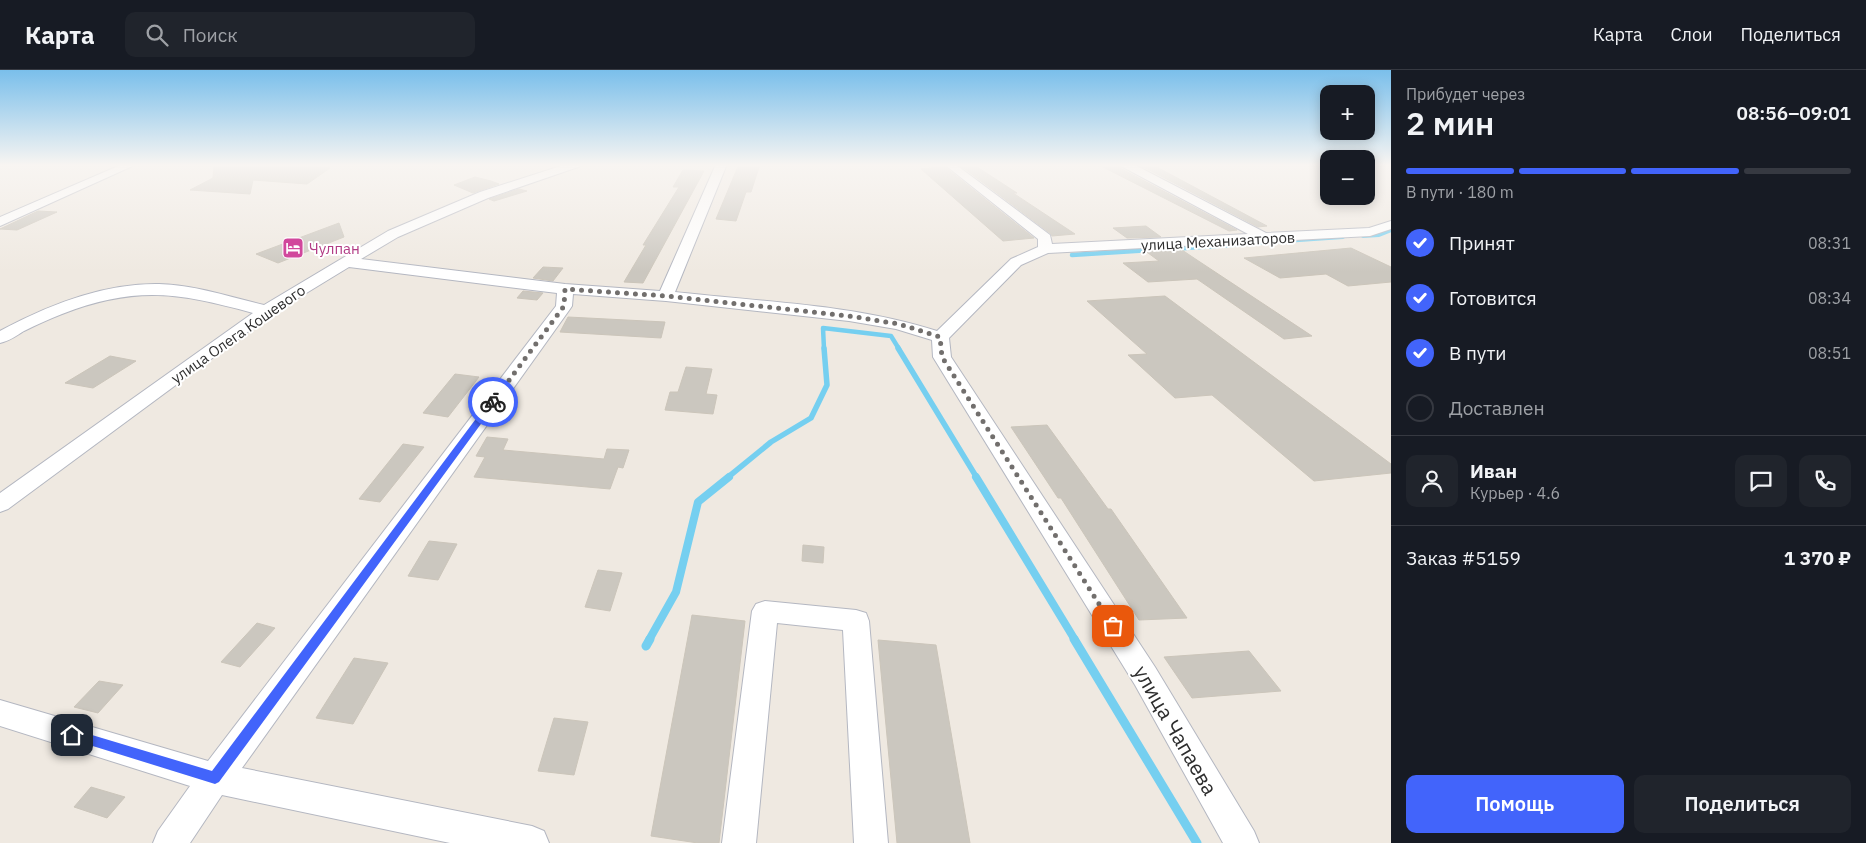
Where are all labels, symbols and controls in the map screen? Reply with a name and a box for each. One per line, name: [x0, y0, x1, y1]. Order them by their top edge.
search box: [125, 12, 475, 57]
text: Карта: [25, 19, 95, 51]
icon: search: [143, 21, 171, 49]
text: Поиск: [183, 23, 238, 47]
text: Карта: [1593, 23, 1643, 46]
text: Слои: [1671, 23, 1713, 46]
text: Поделиться: [1741, 23, 1841, 46]
text: Прибудет через: [1406, 84, 1525, 104]
map controls: [1320, 85, 1375, 205]
button: +: [1320, 85, 1375, 140]
text: 08:56–09:01: [1737, 101, 1851, 125]
text: 2 мин: [1406, 102, 1494, 144]
button: −: [1320, 150, 1375, 205]
text: В пути · 180 m: [1406, 182, 1514, 202]
street label: улица Механизаторов: [1140, 227, 1296, 255]
icon: check: [1406, 229, 1434, 257]
text: Принят: [1449, 231, 1515, 255]
text: 08:31: [1808, 233, 1851, 253]
hotel icon: Чулпан: [281, 236, 305, 260]
place label: Чулпан: [309, 239, 360, 258]
street label: улица Олега Кошевого: [167, 280, 309, 388]
icon: check: [1406, 284, 1434, 312]
text: Готовится: [1449, 286, 1537, 310]
text: 08:34: [1808, 288, 1851, 308]
icon: check: [1406, 339, 1434, 367]
text: В пути: [1449, 341, 1507, 365]
text: 08:51: [1808, 343, 1851, 363]
courier: [468, 377, 518, 427]
icon: bike: [479, 388, 507, 416]
text: Доставлен: [1449, 396, 1545, 420]
button: person: [1406, 455, 1458, 507]
button: chat: [1735, 455, 1787, 507]
button: phone: [1799, 455, 1851, 507]
text: Иван: [1470, 459, 1517, 483]
text: Курьер · 4.6: [1470, 483, 1560, 503]
text: Заказ #5159: [1406, 546, 1521, 570]
text: 1 370 ₽: [1784, 546, 1851, 570]
pin: [1092, 605, 1134, 647]
icon: bag: [1099, 612, 1127, 640]
street label: улица Чапаева: [1128, 660, 1224, 800]
pin: [51, 714, 93, 756]
icon: home: [58, 721, 86, 749]
button: Помощь: [1406, 775, 1624, 833]
button: Поделиться: [1634, 775, 1851, 833]

